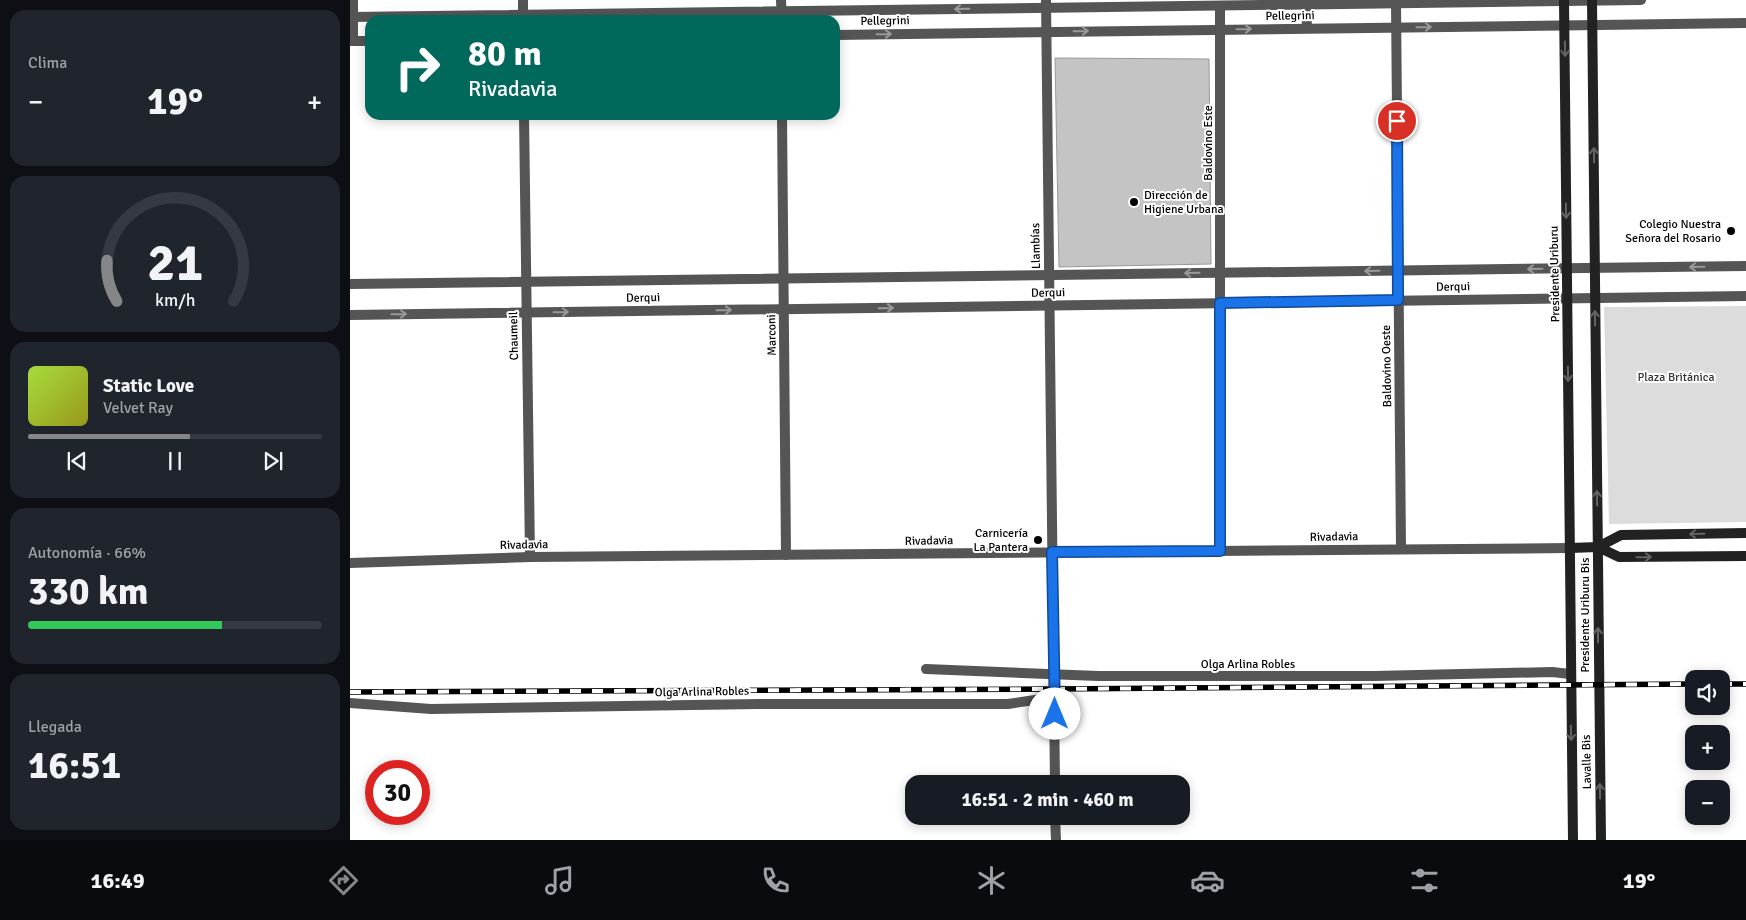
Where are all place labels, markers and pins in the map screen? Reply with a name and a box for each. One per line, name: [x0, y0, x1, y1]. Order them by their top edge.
pin: [1376, 100, 1418, 142]
place label: Dirección de Higiene Urbana: [1144, 188, 1224, 217]
marker: Dirección de Higiene Urbana: [1128, 196, 1140, 208]
place label: Colegio Nuestra Señora del Rosario: [1625, 217, 1721, 246]
marker: Colegio Nuestra Señora del Rosario: [1725, 225, 1737, 237]
place label: Carnicería La Pantera: [973, 526, 1028, 555]
marker: Carnicería La Pantera: [1032, 534, 1044, 546]

